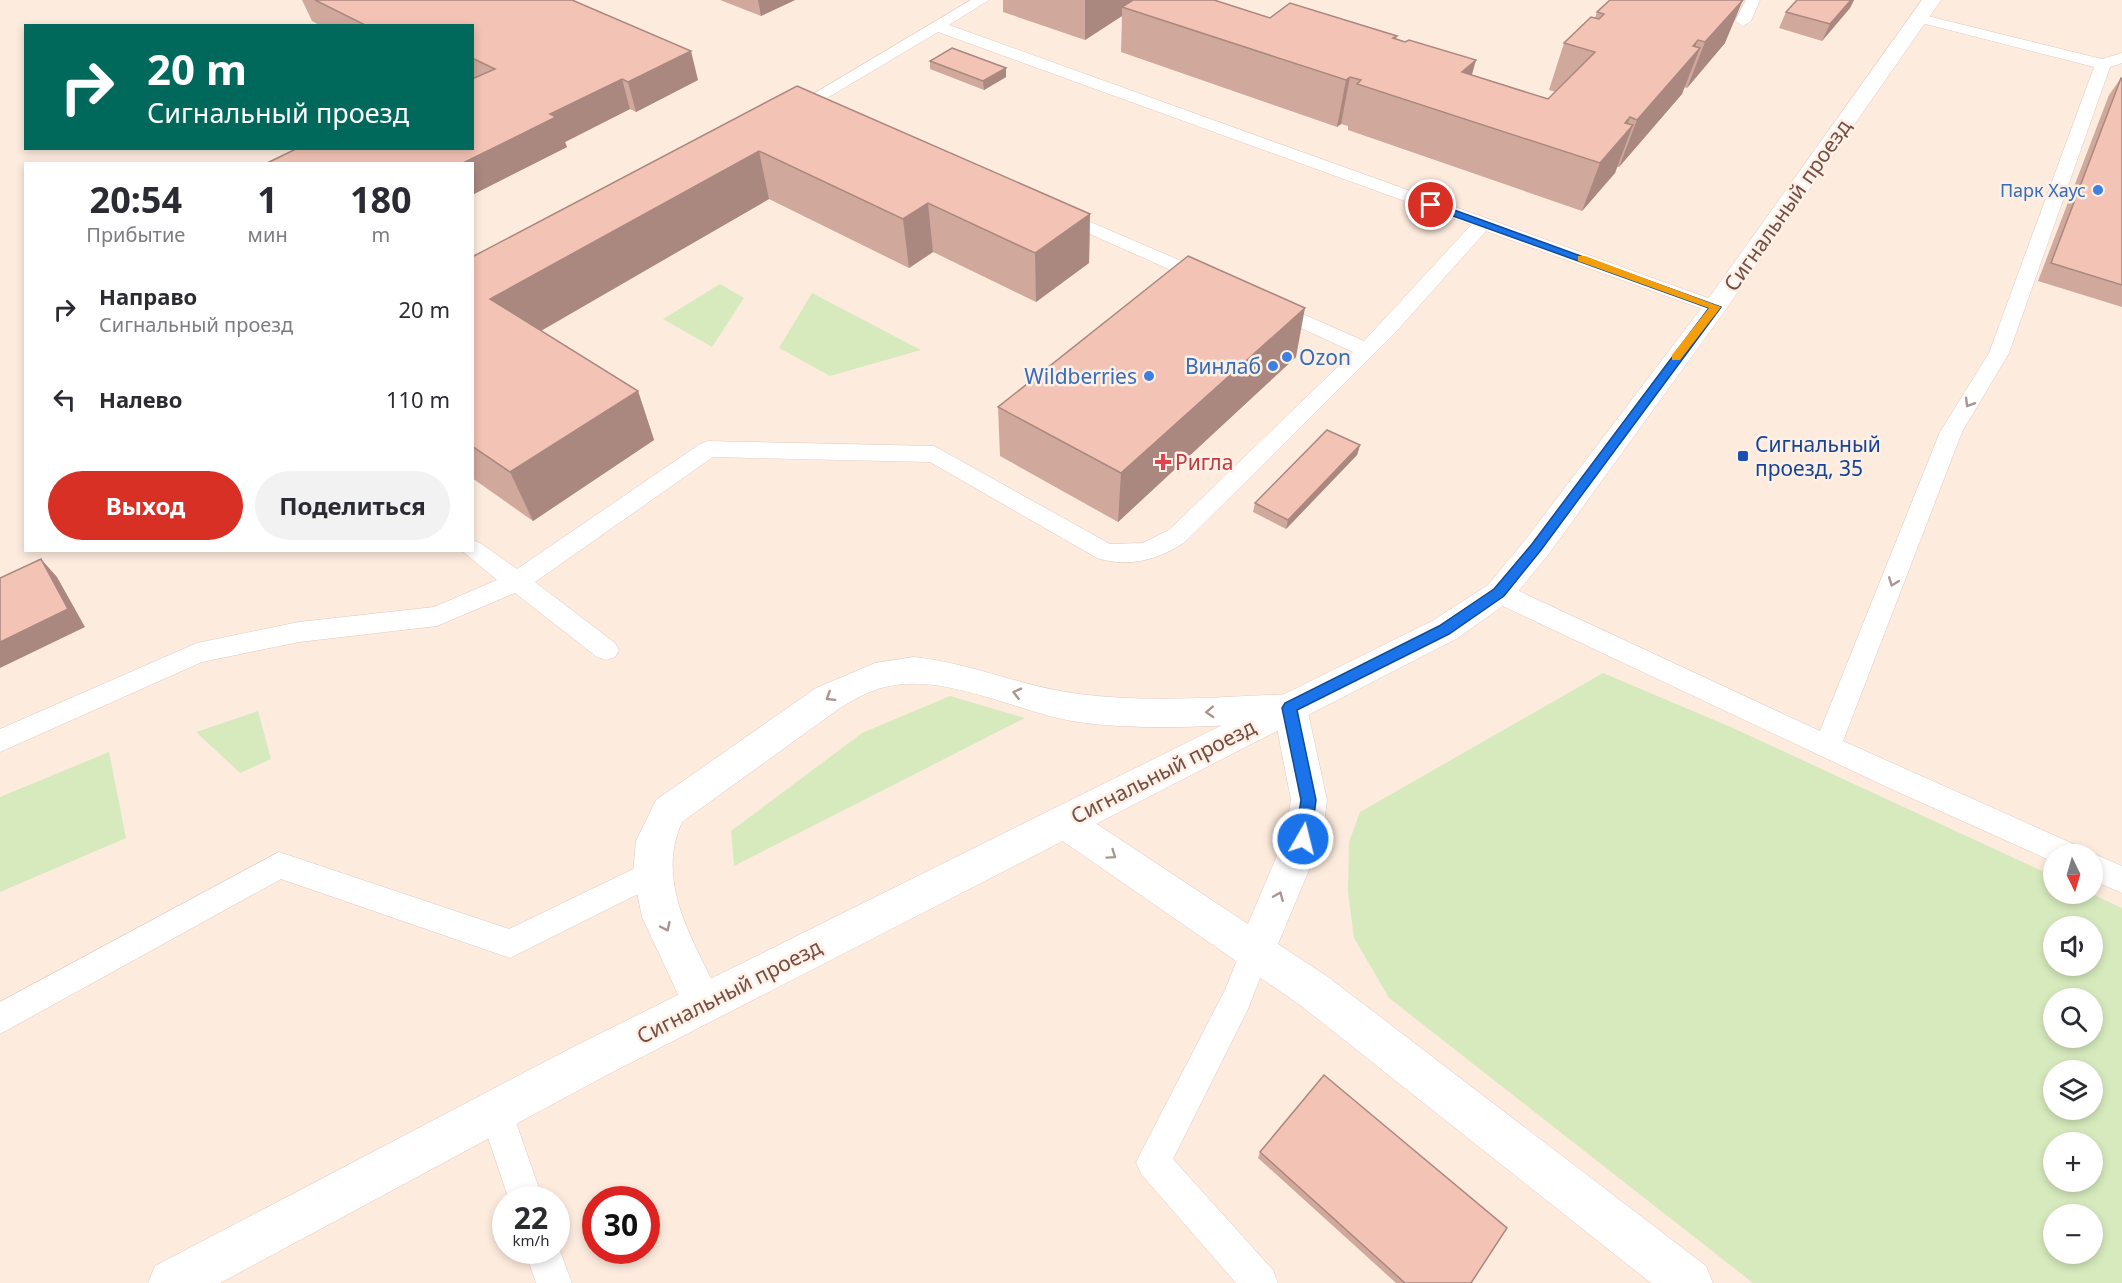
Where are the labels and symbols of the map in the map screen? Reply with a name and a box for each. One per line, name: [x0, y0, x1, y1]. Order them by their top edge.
street label: Сигнальный проезд: [1717, 113, 1857, 297]
place label: Парк Хаус: [2000, 178, 2086, 202]
pin: [1405, 179, 1456, 230]
marker: Парк Хаус: [2091, 183, 2105, 197]
place label: Ozon: [1299, 343, 1351, 371]
marker: Ozon: [1280, 350, 1294, 364]
place label: Винлаб: [1185, 352, 1261, 380]
marker: Винлаб: [1266, 359, 1280, 373]
place label: Wildberries: [1024, 362, 1137, 390]
marker: Wildberries: [1142, 369, 1156, 383]
one-way arrow: [1964, 397, 1976, 407]
place label: Сигнальный проезд, 35: [1755, 430, 1881, 482]
place label: Ригла: [1175, 448, 1233, 476]
marker: Сигнальный проезд, 35: [1736, 449, 1750, 463]
marker: Ригла: [1156, 455, 1170, 469]
one-way arrow: [1887, 576, 1900, 586]
one-way arrow: [1012, 688, 1022, 701]
one-way arrow: [826, 690, 836, 702]
one-way arrow: [1206, 705, 1215, 718]
street label: Сигнальный проезд: [1066, 712, 1260, 830]
position arrow: [1271, 807, 1335, 871]
north arrow: [2043, 844, 2103, 904]
one-way arrow: [1105, 848, 1116, 859]
one-way arrow: [1272, 892, 1284, 903]
one-way arrow: [659, 921, 671, 932]
street label: Сигнальный проезд: [632, 932, 826, 1050]
speed limit sign: 30: [582, 1186, 660, 1264]

